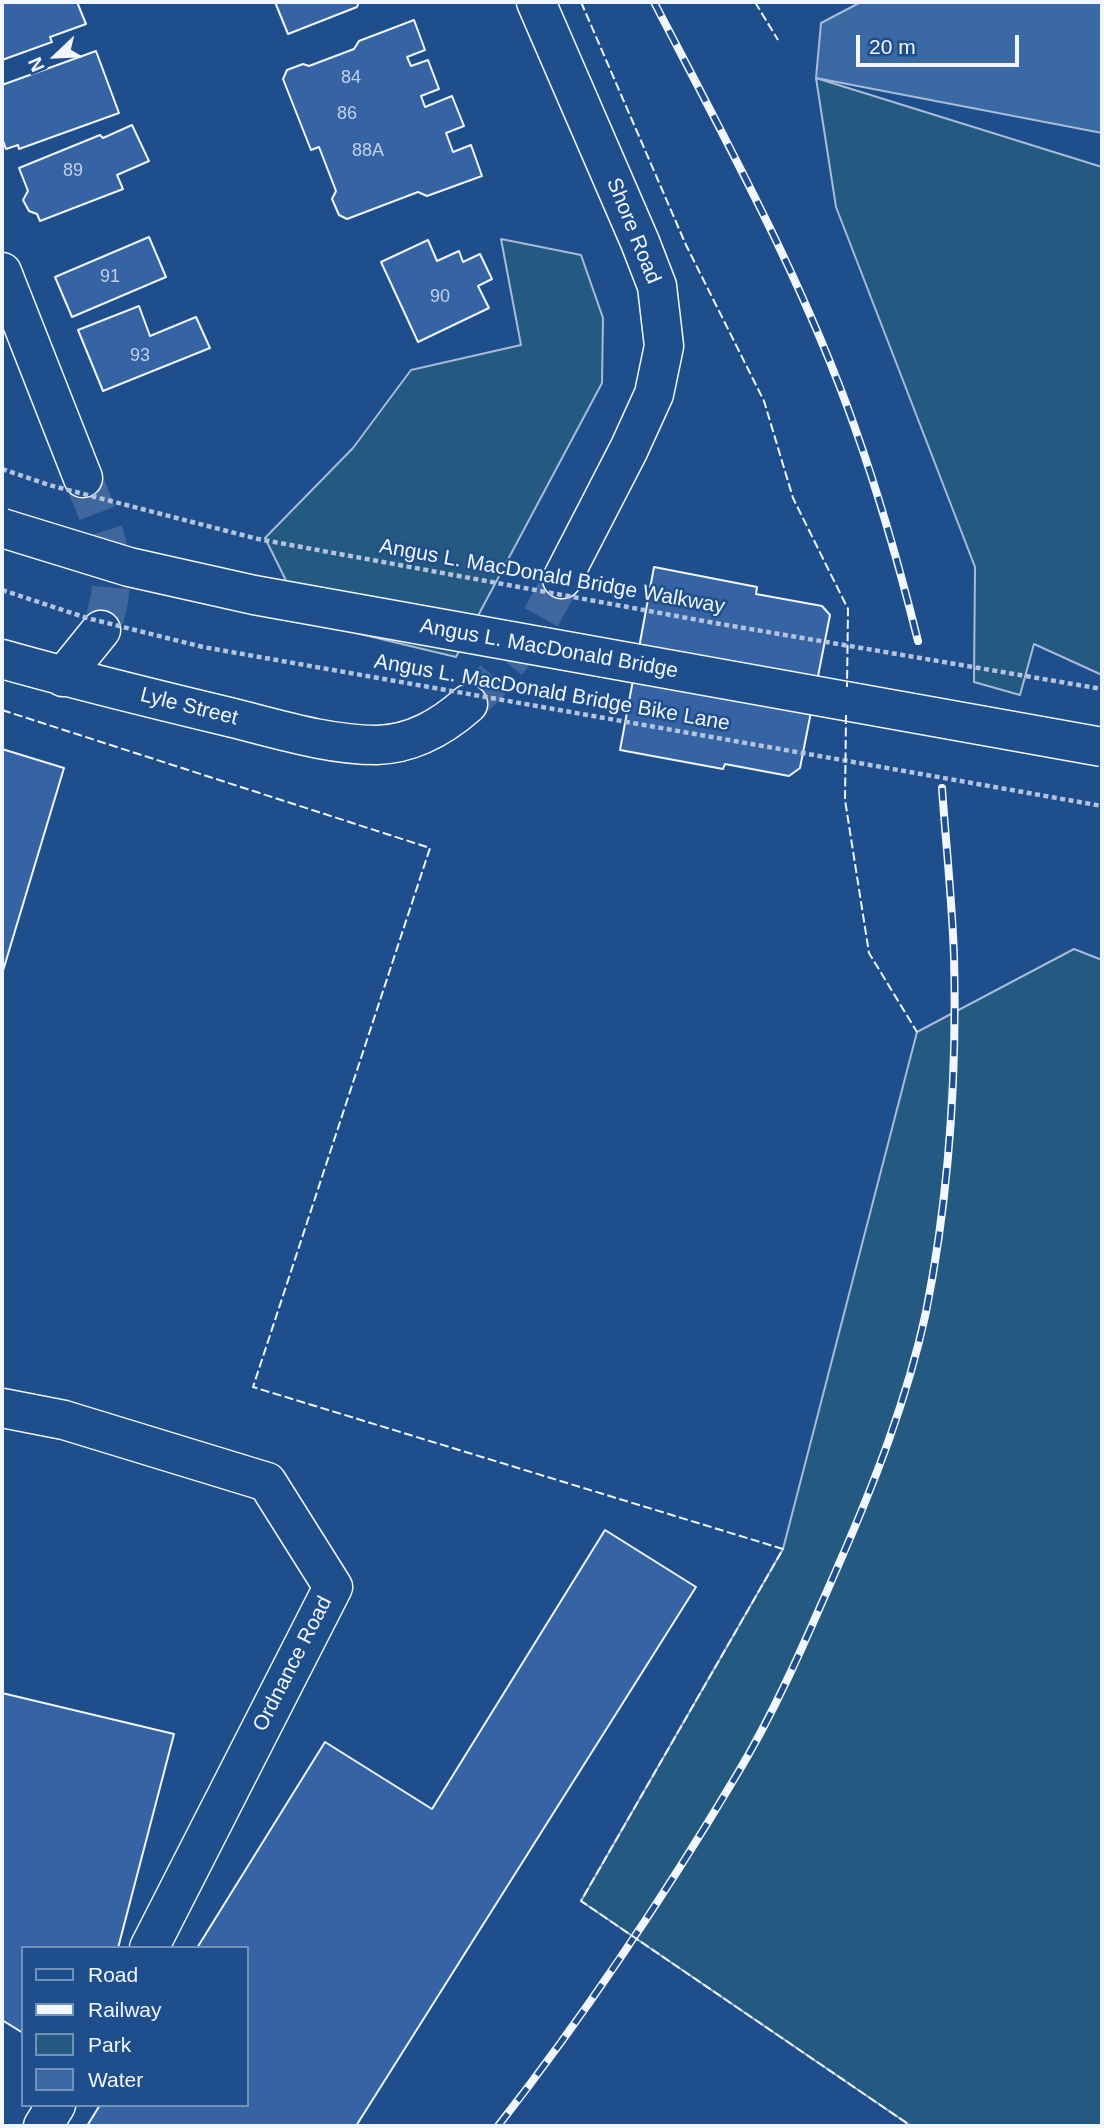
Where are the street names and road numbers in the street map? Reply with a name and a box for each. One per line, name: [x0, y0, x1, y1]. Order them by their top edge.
street label: Shore Road: [600, 174, 666, 288]
street label: Angus L. MacDonald Bridge Walkway: [377, 534, 727, 620]
street label: Angus L. MacDonald Bridge: [418, 614, 680, 684]
street label: Angus L. MacDonald Bridge Bike Lane: [372, 649, 732, 737]
street label: Lyle Street: [138, 683, 240, 731]
street label: Ordnance Road: [248, 1592, 338, 1736]

